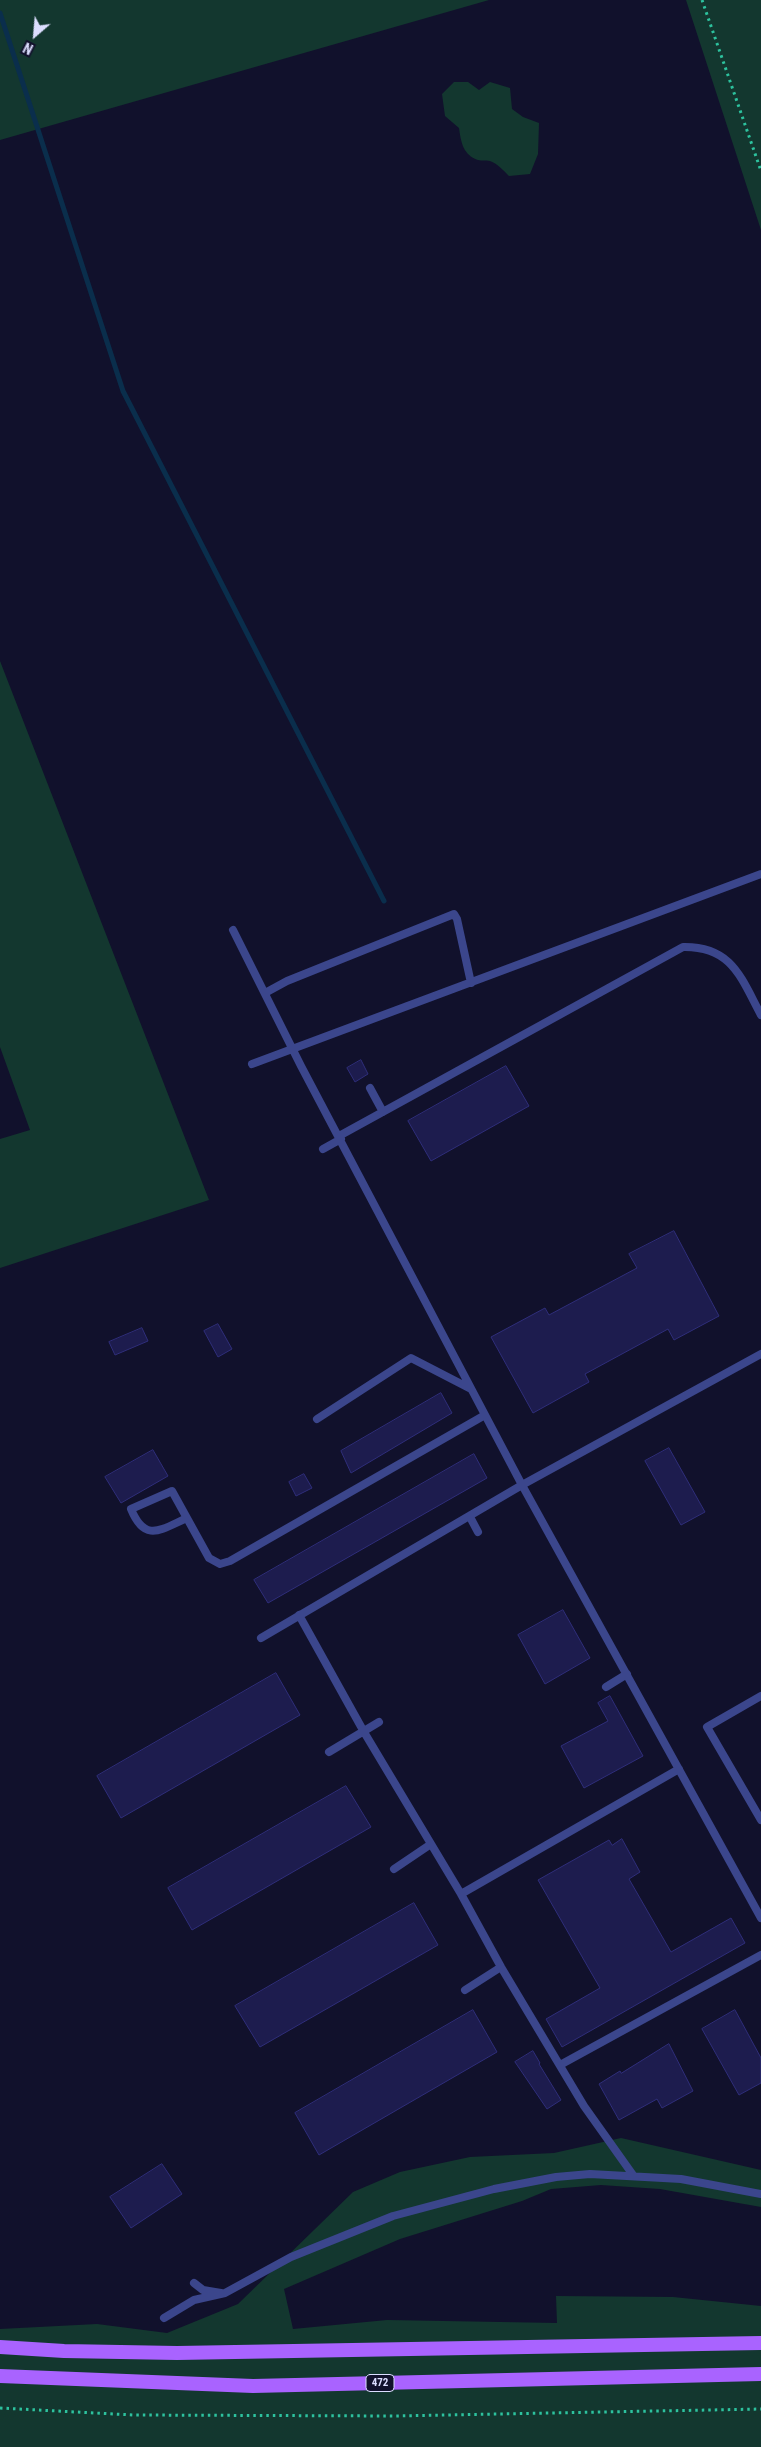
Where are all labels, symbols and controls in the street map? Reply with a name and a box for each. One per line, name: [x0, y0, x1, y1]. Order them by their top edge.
north arrow: [10, 10, 60, 60]
text: N: [21, 39, 36, 57]
road number: 472: [366, 2374, 394, 2392]

